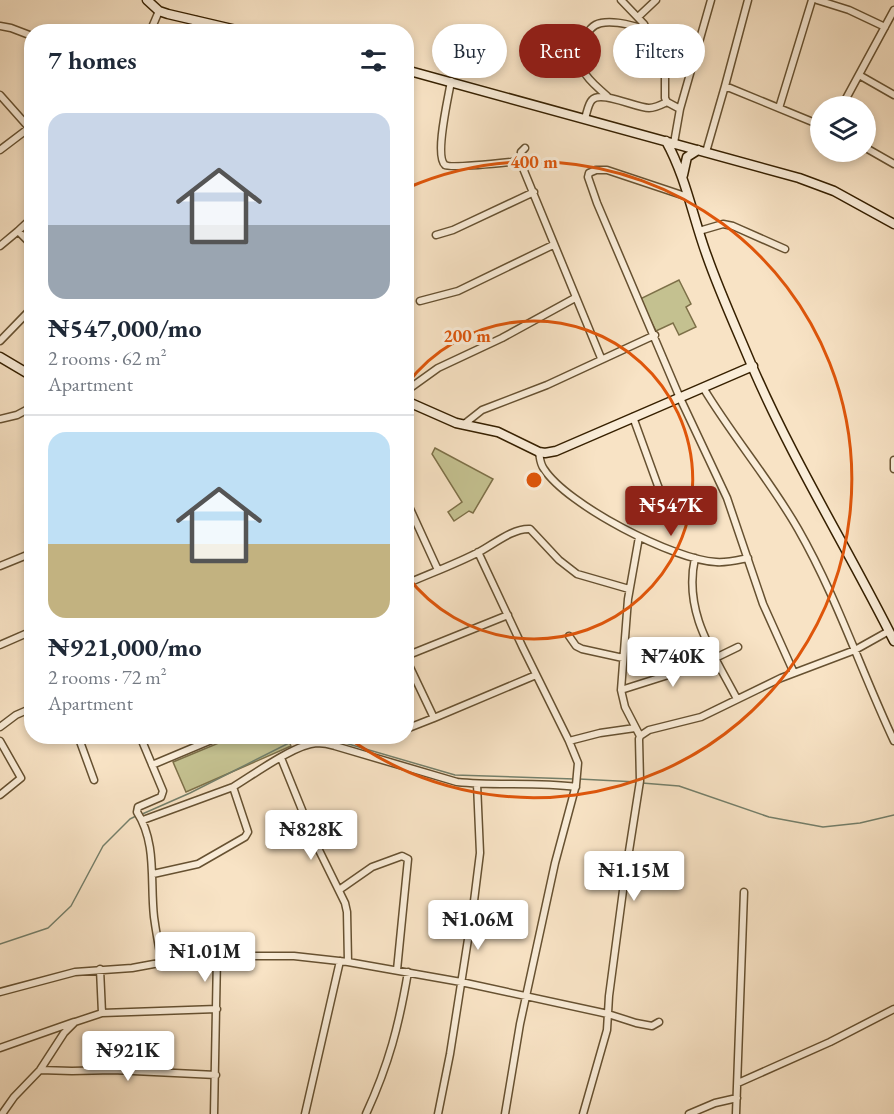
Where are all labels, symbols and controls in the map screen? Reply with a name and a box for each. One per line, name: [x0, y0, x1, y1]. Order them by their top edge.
chip: Buy: [432, 24, 507, 78]
chip: Rent: [519, 24, 601, 78]
chip: Filters: [613, 24, 705, 78]
text: 7 homes: [48, 43, 137, 77]
icon: filters: [357, 44, 390, 77]
map controls: [810, 96, 876, 162]
button: layers: [810, 96, 876, 162]
text: 400 m: [510, 150, 558, 173]
icon: home: [165, 152, 273, 260]
text: ₦547,000/mo: [48, 311, 201, 345]
text: 200 m: [443, 324, 491, 347]
text: 2 rooms · 62 m²: [48, 345, 167, 371]
text: Apartment: [48, 371, 133, 397]
centre of rings: [524, 470, 544, 490]
icon: home: [165, 471, 273, 579]
pin: ₦547K: [629, 486, 713, 537]
text: ₦547K: [639, 492, 703, 518]
text: ₦921,000/mo: [48, 630, 201, 664]
pin: ₦740K: [631, 637, 715, 688]
text: ₦740K: [641, 643, 705, 669]
text: 2 rooms · 72 m²: [48, 664, 167, 690]
text: Apartment: [48, 690, 133, 716]
pin: ₦828K: [269, 810, 353, 861]
text: ₦828K: [279, 816, 343, 842]
pin: ₦1.15M: [585, 851, 683, 902]
text: ₦1.15M: [598, 857, 670, 883]
pin: ₦1.06M: [429, 900, 527, 951]
text: ₦1.06M: [442, 906, 514, 932]
pin: ₦1.01M: [156, 932, 254, 983]
text: ₦1.01M: [169, 938, 241, 964]
pin: ₦921K: [86, 1031, 170, 1082]
text: ₦921K: [96, 1037, 160, 1063]

